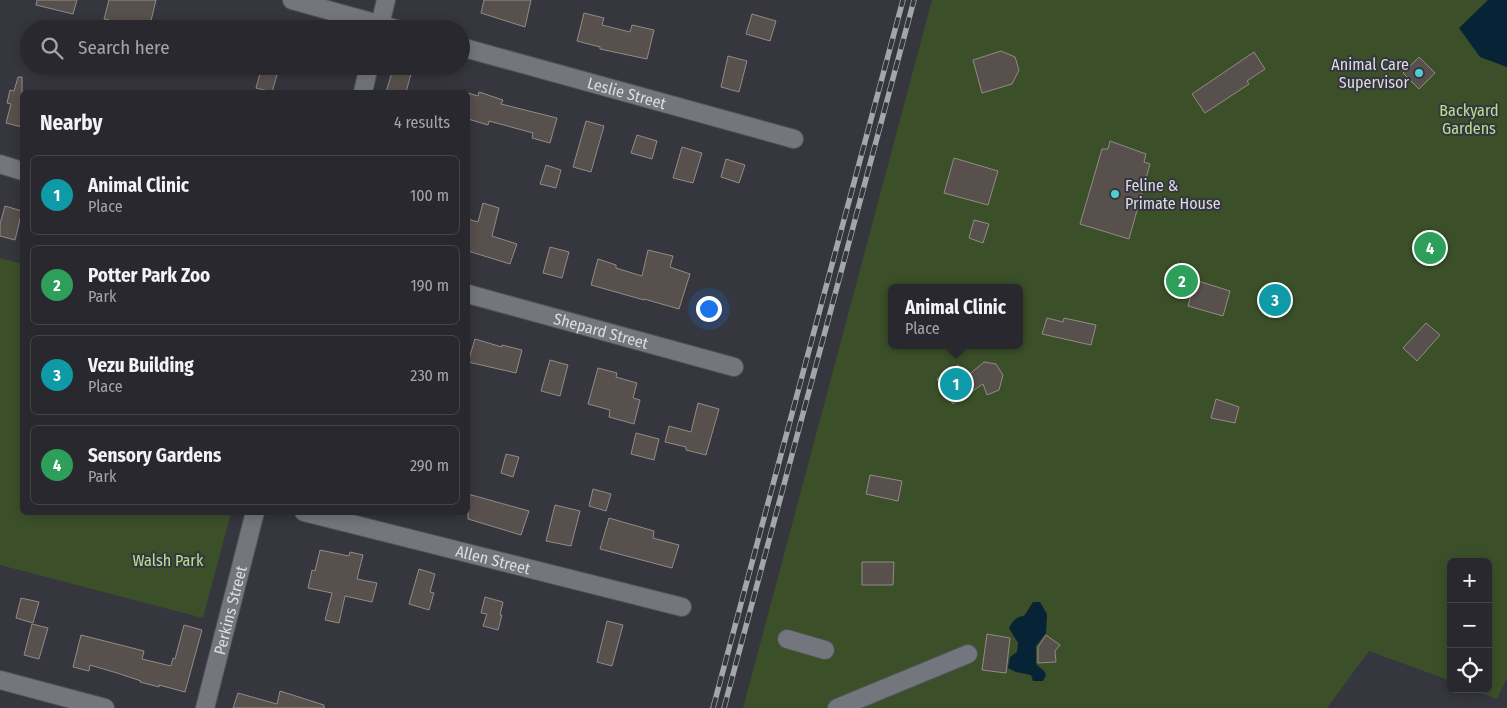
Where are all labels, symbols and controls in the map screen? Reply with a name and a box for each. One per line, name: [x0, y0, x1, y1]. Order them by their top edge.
search box: [20, 20, 470, 75]
icon: search: [38, 34, 66, 62]
text: Search here: [78, 36, 170, 59]
place label: Animal Care Supervisor: [1331, 55, 1409, 92]
marker: Animal Care Supervisor: [1413, 67, 1425, 79]
street label: Leslie Street: [585, 73, 669, 113]
park label: Backyard Gardens: [1439, 101, 1499, 138]
text: Nearby: [40, 110, 102, 136]
text: 4 results: [394, 113, 450, 132]
text: Animal Clinic: [88, 174, 189, 197]
place label: Feline & Primate House: [1125, 176, 1221, 213]
text: 1: [54, 186, 60, 205]
text: 100 m: [410, 186, 449, 205]
marker: Feline & Primate House: [1109, 188, 1121, 200]
text: Place: [88, 197, 123, 216]
pin: 4: [1414, 229, 1446, 267]
pin: 2: [1166, 262, 1198, 300]
text: Potter Park Zoo: [88, 264, 210, 287]
text: 2: [53, 276, 61, 295]
text: 190 m: [411, 276, 449, 295]
pin: 3: [1259, 281, 1291, 319]
popup: [888, 284, 1023, 349]
text: Park: [88, 287, 116, 306]
your location: [696, 296, 722, 322]
text: Animal Clinic: [905, 296, 1006, 319]
street label: Shepard Street: [552, 308, 651, 353]
text: Place: [905, 319, 940, 338]
text: Vezu Building: [88, 354, 194, 377]
pin: 1: [940, 365, 972, 403]
text: 3: [53, 366, 61, 385]
text: 230 m: [410, 366, 449, 385]
text: Place: [88, 377, 123, 396]
text: Sensory Gardens: [88, 444, 221, 467]
text: 4: [53, 456, 61, 475]
text: 290 m: [410, 456, 449, 475]
text: Park: [88, 467, 116, 486]
street label: Allen Street: [454, 541, 533, 578]
park label: Walsh Park: [133, 551, 204, 570]
map controls: [1447, 558, 1492, 693]
button: +: [1447, 558, 1492, 603]
street label: Perkins Street: [209, 563, 251, 657]
button: −: [1447, 603, 1492, 648]
button: locate: [1447, 648, 1492, 693]

